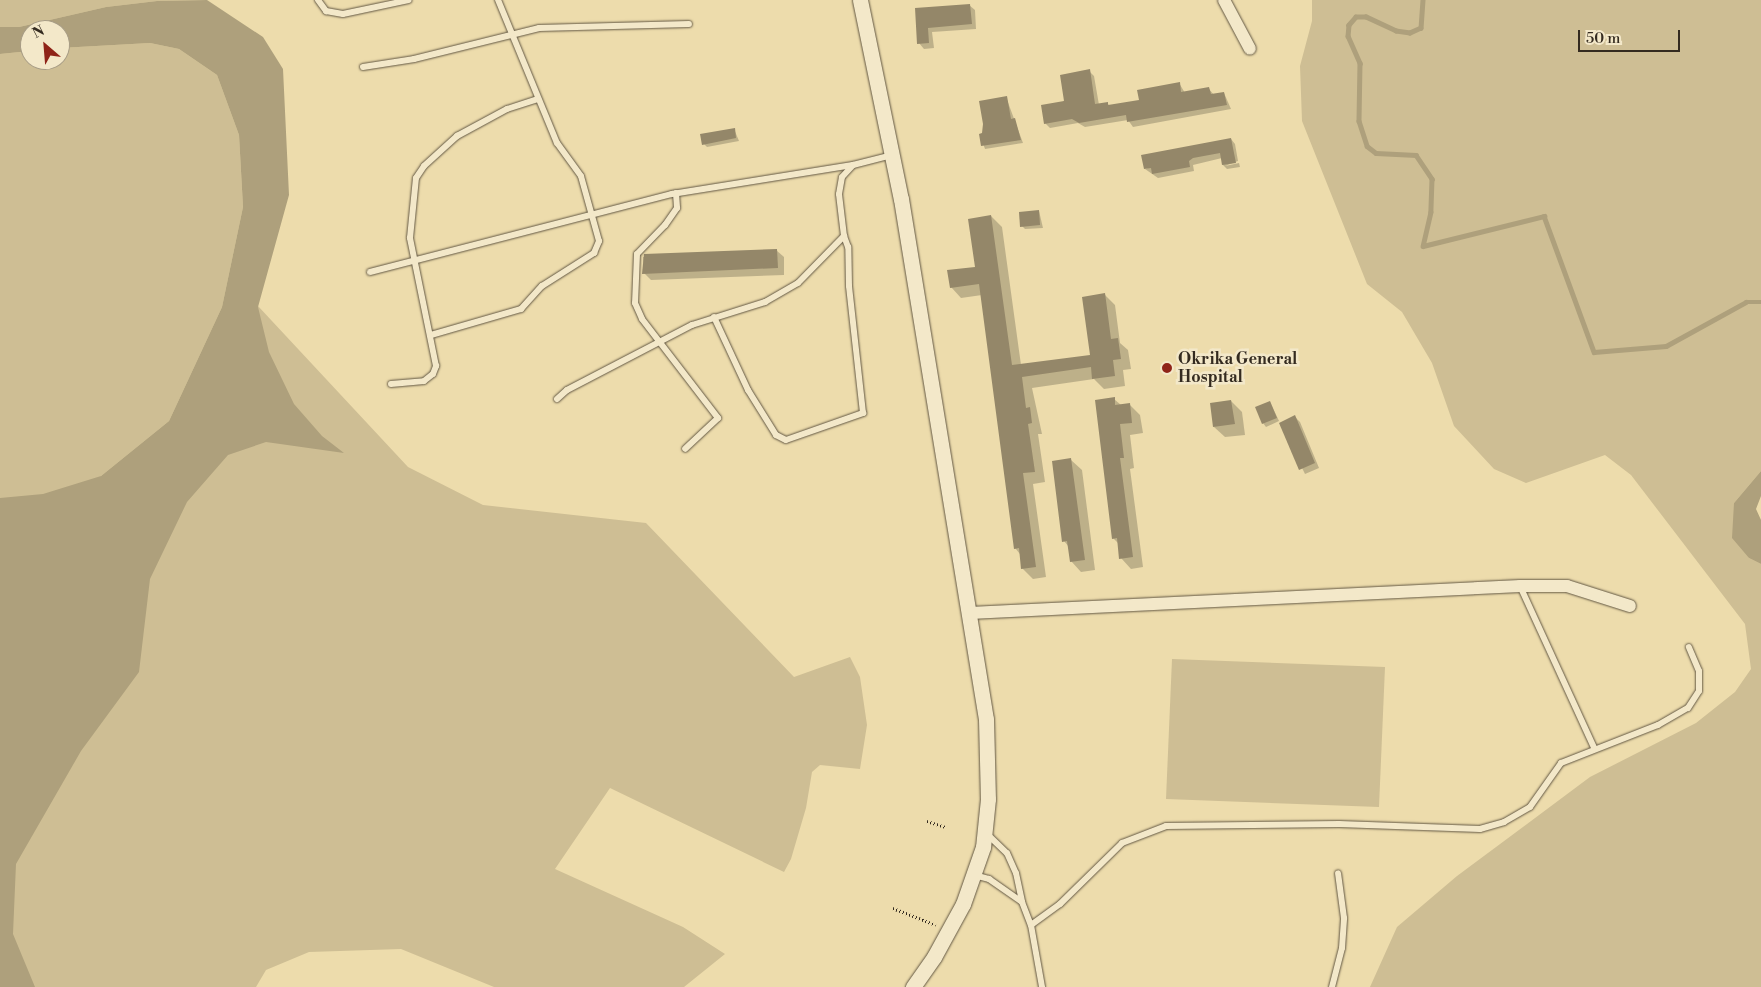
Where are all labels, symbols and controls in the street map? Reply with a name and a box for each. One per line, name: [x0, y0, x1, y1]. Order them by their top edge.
north arrow: [20, 20, 70, 70]
scale bar: [1581, 20, 1684, 52]
text: N: [30, 22, 48, 43]
text: 50 m: [1586, 29, 1620, 48]
place label: Okrika General Hospital: [1178, 349, 1297, 387]
marker: Okrika General Hospital: [1160, 361, 1174, 375]

